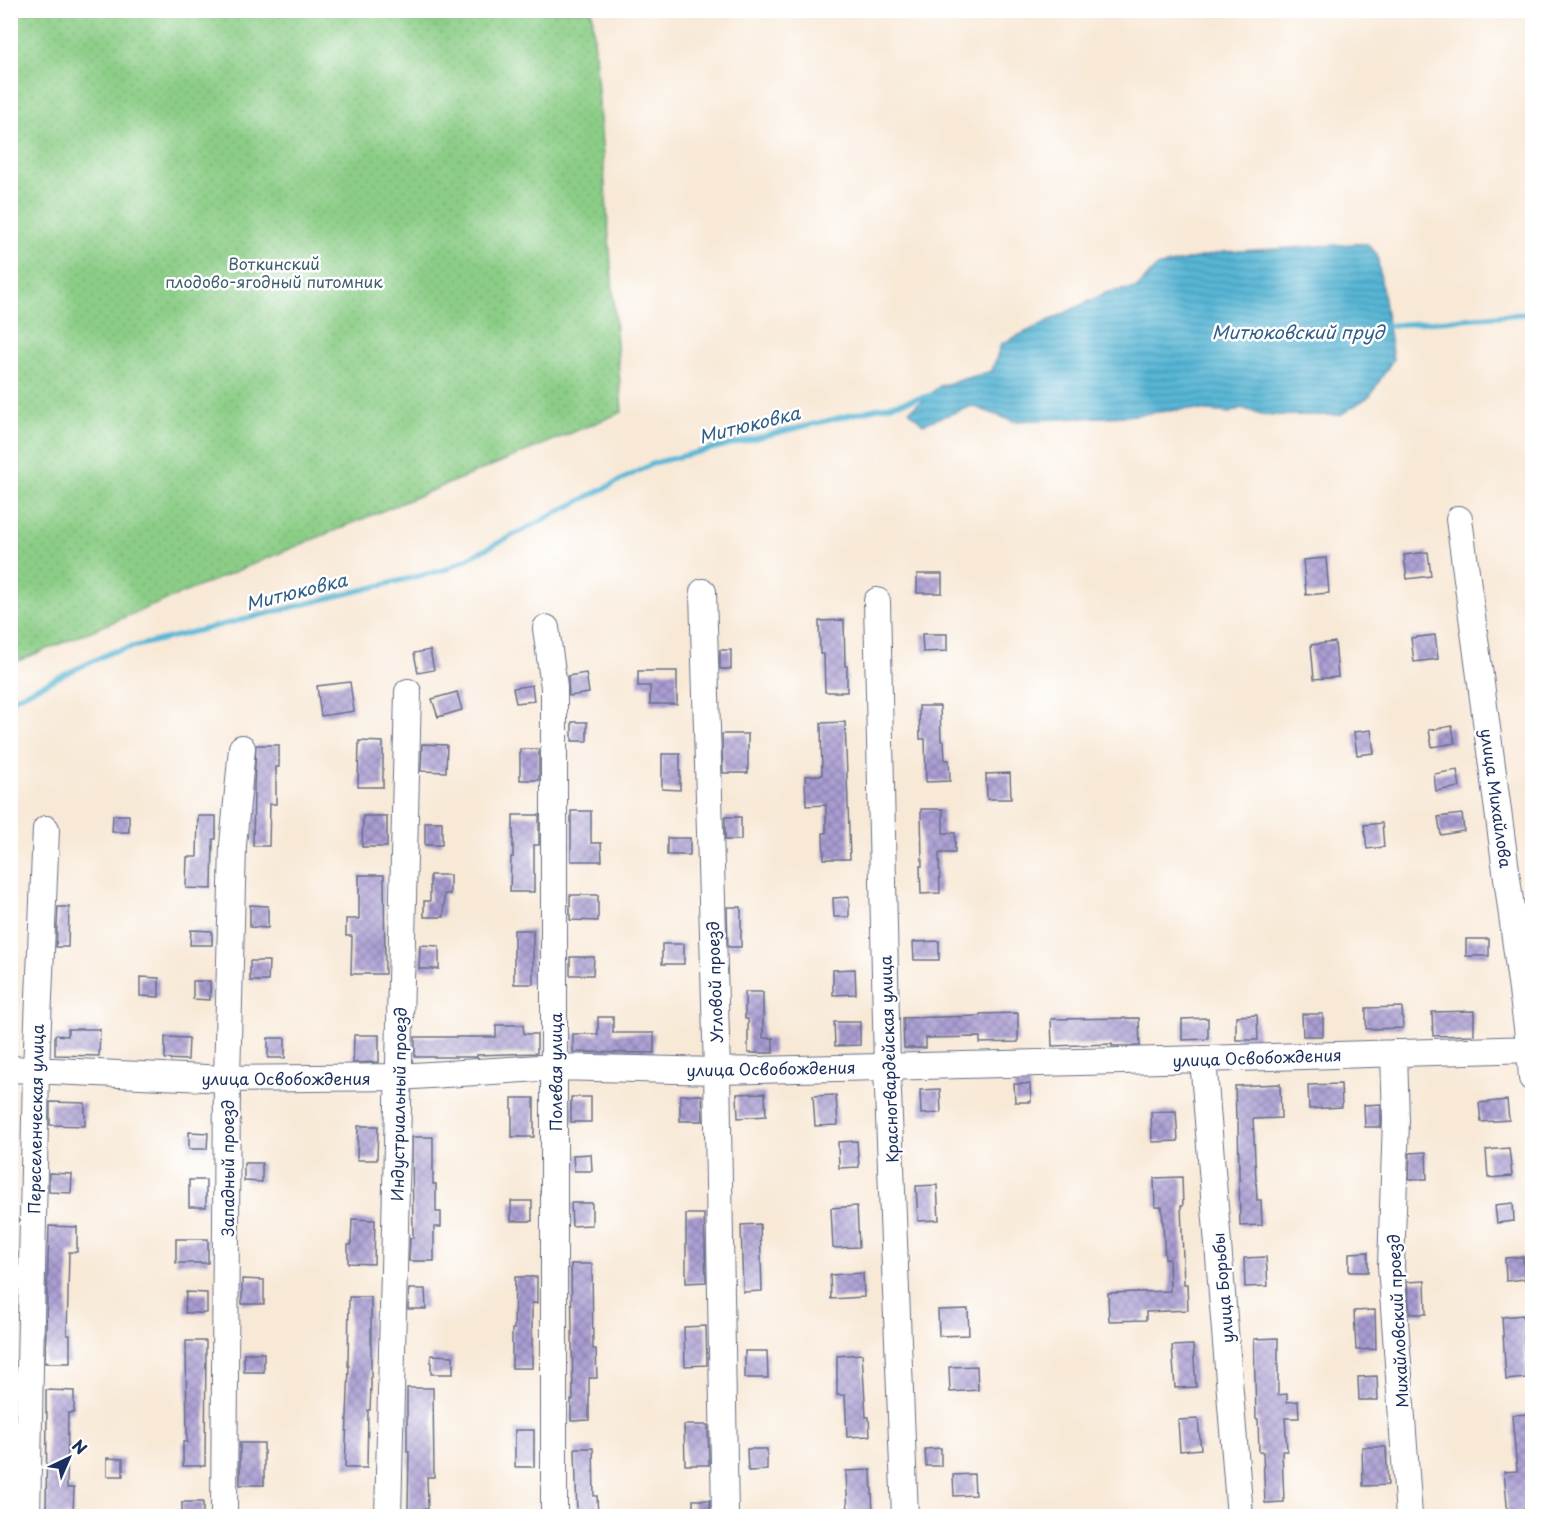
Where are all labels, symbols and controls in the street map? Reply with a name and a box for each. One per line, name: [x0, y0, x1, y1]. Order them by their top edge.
park label: Воткинский плодово-ягодный питомник: [165, 251, 383, 293]
water label: Митюковский пруд: [1212, 318, 1386, 345]
water label: Митюковка: [696, 398, 803, 450]
water label: Митюковка: [243, 565, 350, 617]
street label: улица Михайлова: [1475, 727, 1519, 869]
street label: Угловой проезд: [700, 921, 728, 1043]
street label: Красногвардейская улица: [872, 955, 904, 1163]
street label: Индустриальный проезд: [384, 1007, 412, 1201]
street label: Полевая улица: [543, 1013, 567, 1131]
street label: Переселенческая улица: [21, 1024, 49, 1214]
street label: улица Освобождения: [1172, 1042, 1342, 1072]
street label: улица Освобождения: [686, 1055, 856, 1081]
street label: улица Освобождения: [201, 1066, 371, 1090]
street label: Западный проезд: [215, 1100, 239, 1236]
street label: улица Борьбы: [1205, 1232, 1239, 1344]
street label: Михайловский проезд: [1380, 1233, 1414, 1409]
north arrow: [39, 1428, 99, 1488]
text: N: [67, 1433, 93, 1460]

